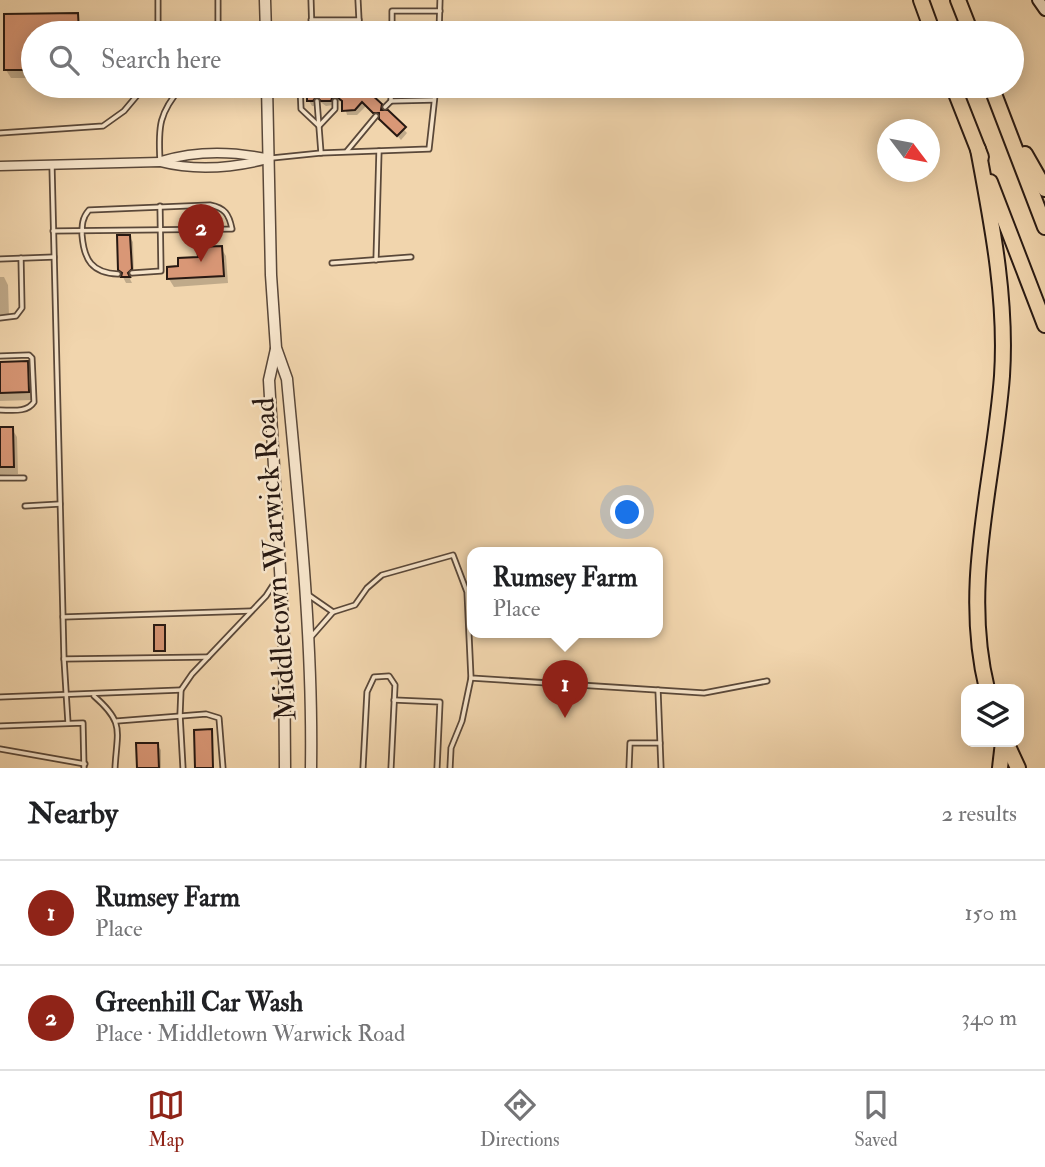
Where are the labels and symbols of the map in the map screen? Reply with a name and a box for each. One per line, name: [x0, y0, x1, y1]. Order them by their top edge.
north arrow: [877, 119, 940, 182]
pin: 2: [178, 204, 224, 262]
street label: Middletown Warwick Road: [245, 396, 305, 722]
your location: [610, 495, 644, 529]
pin: 1: [542, 660, 588, 718]

